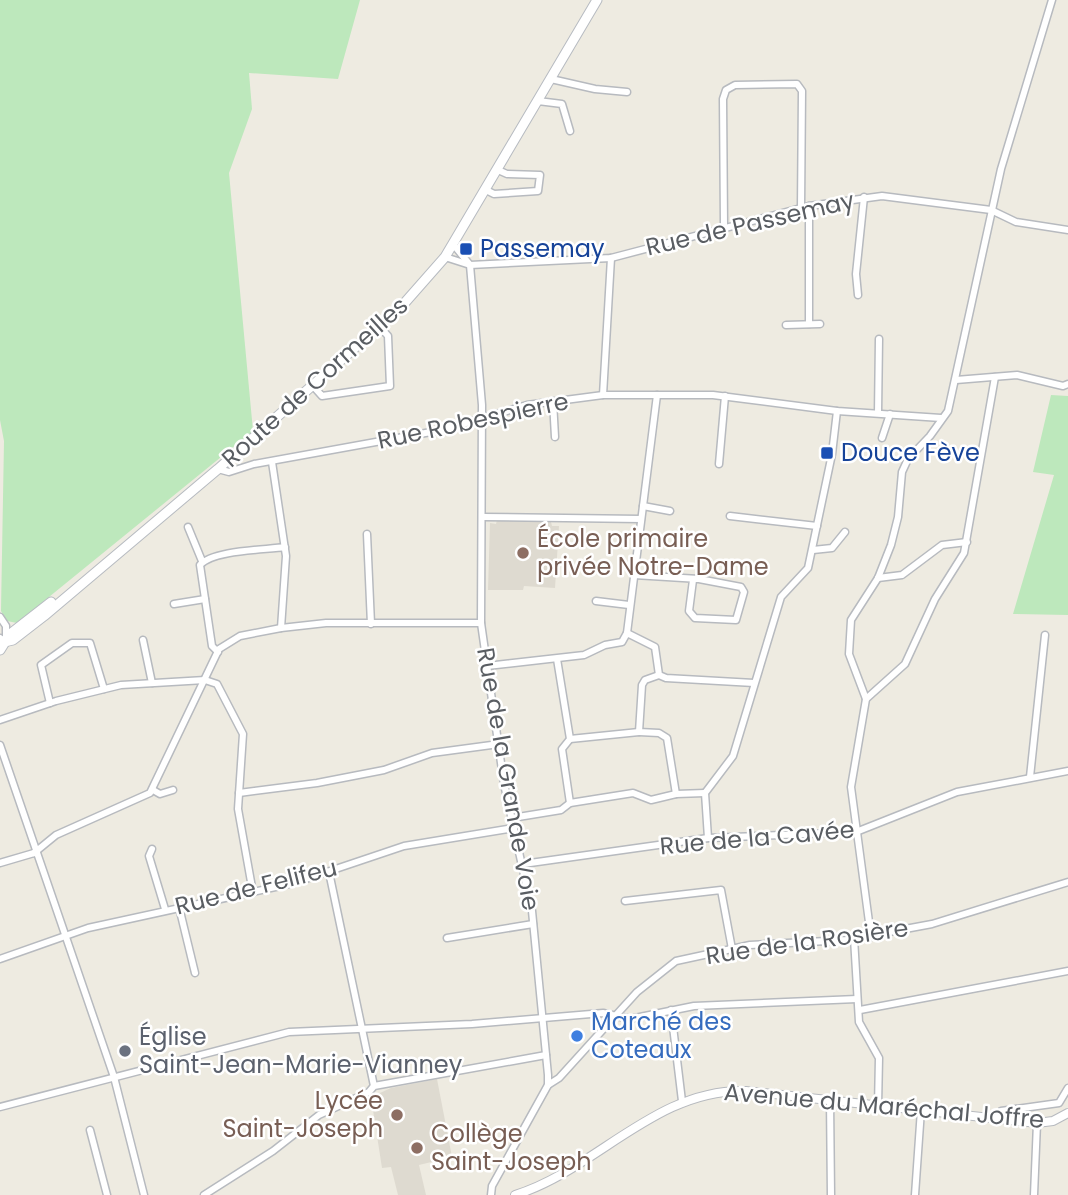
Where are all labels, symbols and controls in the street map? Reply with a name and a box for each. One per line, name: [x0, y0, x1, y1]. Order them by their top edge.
street label: Rue de Passemay: [642, 183, 858, 264]
place label: Passemay: [480, 232, 605, 265]
marker: Passemay: [458, 241, 474, 257]
street label: Route de Cormeilles: [214, 289, 415, 474]
street label: Rue Robespierre: [374, 384, 572, 457]
place label: Douce Fève: [841, 436, 980, 469]
marker: Douce Fève: [819, 445, 835, 461]
place label: École primaire privée Notre-Dame: [537, 522, 769, 583]
marker: École primaire privée Notre-Dame: [515, 545, 531, 561]
street label: Rue de la Grande Voie: [469, 645, 548, 913]
street label: Rue de la Cavée: [658, 813, 856, 862]
street label: Rue de Felifeu: [172, 850, 340, 923]
street label: Rue de la Rosière: [703, 911, 910, 972]
place label: Marché des Coteaux: [591, 1005, 732, 1066]
place label: Église Saint-Jean-Marie-Vianney: [139, 1020, 463, 1081]
marker: Marché des Coteaux: [569, 1028, 585, 1044]
marker: Église Saint-Jean-Marie-Vianney: [117, 1043, 133, 1059]
street label: Avenue du Maréchal Joffre: [723, 1075, 1046, 1136]
place label: Lycée Saint-Joseph: [222, 1084, 383, 1145]
marker: Lycée Saint-Joseph: [389, 1107, 405, 1123]
place label: Collège Saint-Joseph: [431, 1117, 592, 1178]
marker: Collège Saint-Joseph: [409, 1140, 425, 1156]

